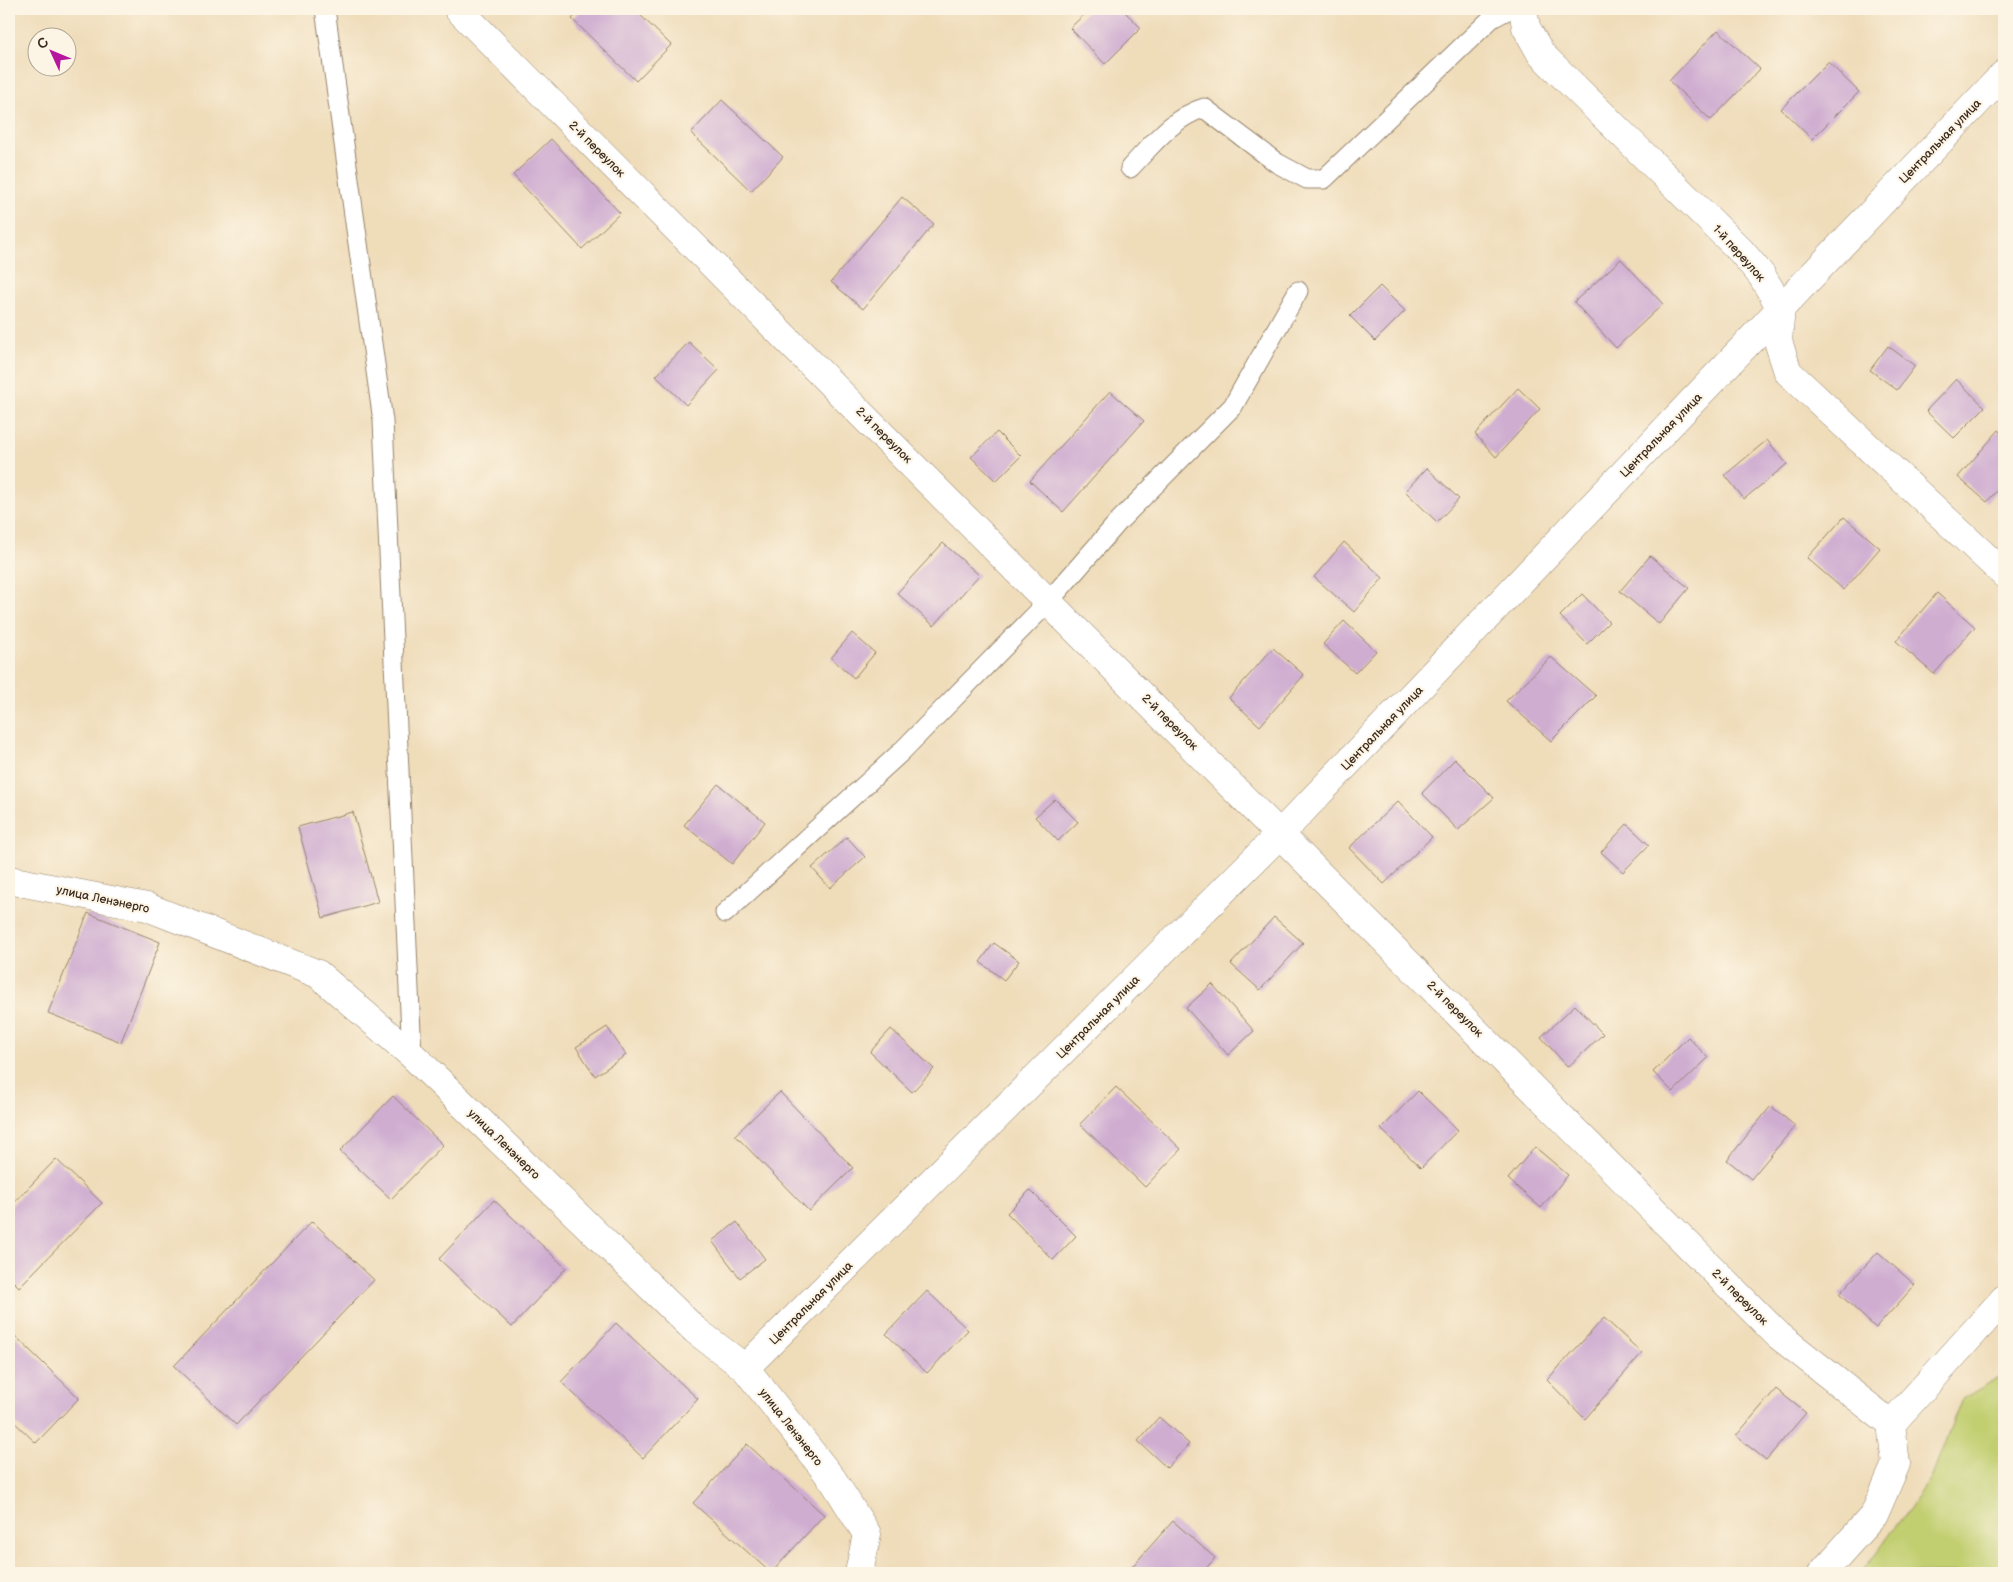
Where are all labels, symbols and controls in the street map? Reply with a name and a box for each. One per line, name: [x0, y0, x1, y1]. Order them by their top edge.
north arrow: [28, 28, 78, 78]
text: С: [34, 34, 53, 53]
street label: Центральная улица: [1896, 96, 1985, 187]
street label: 2-й переулок: [565, 118, 628, 181]
street label: 1-й переулок: [1709, 222, 1768, 285]
street label: Центральная улица: [1617, 390, 1706, 481]
street label: 2-й переулок: [852, 404, 915, 467]
street label: Центральная улица: [1338, 683, 1427, 774]
street label: 2-й переулок: [1138, 691, 1201, 754]
street label: улица Ленэнерго: [55, 882, 151, 917]
street label: Центральная улица: [1054, 973, 1143, 1062]
street label: 2-й переулок: [1423, 978, 1486, 1041]
street label: улица Ленэнерго: [464, 1106, 543, 1183]
street label: Центральная улица: [767, 1259, 856, 1348]
street label: 2-й переулок: [1708, 1266, 1771, 1329]
street label: улица Ленэнерго: [756, 1385, 826, 1469]

